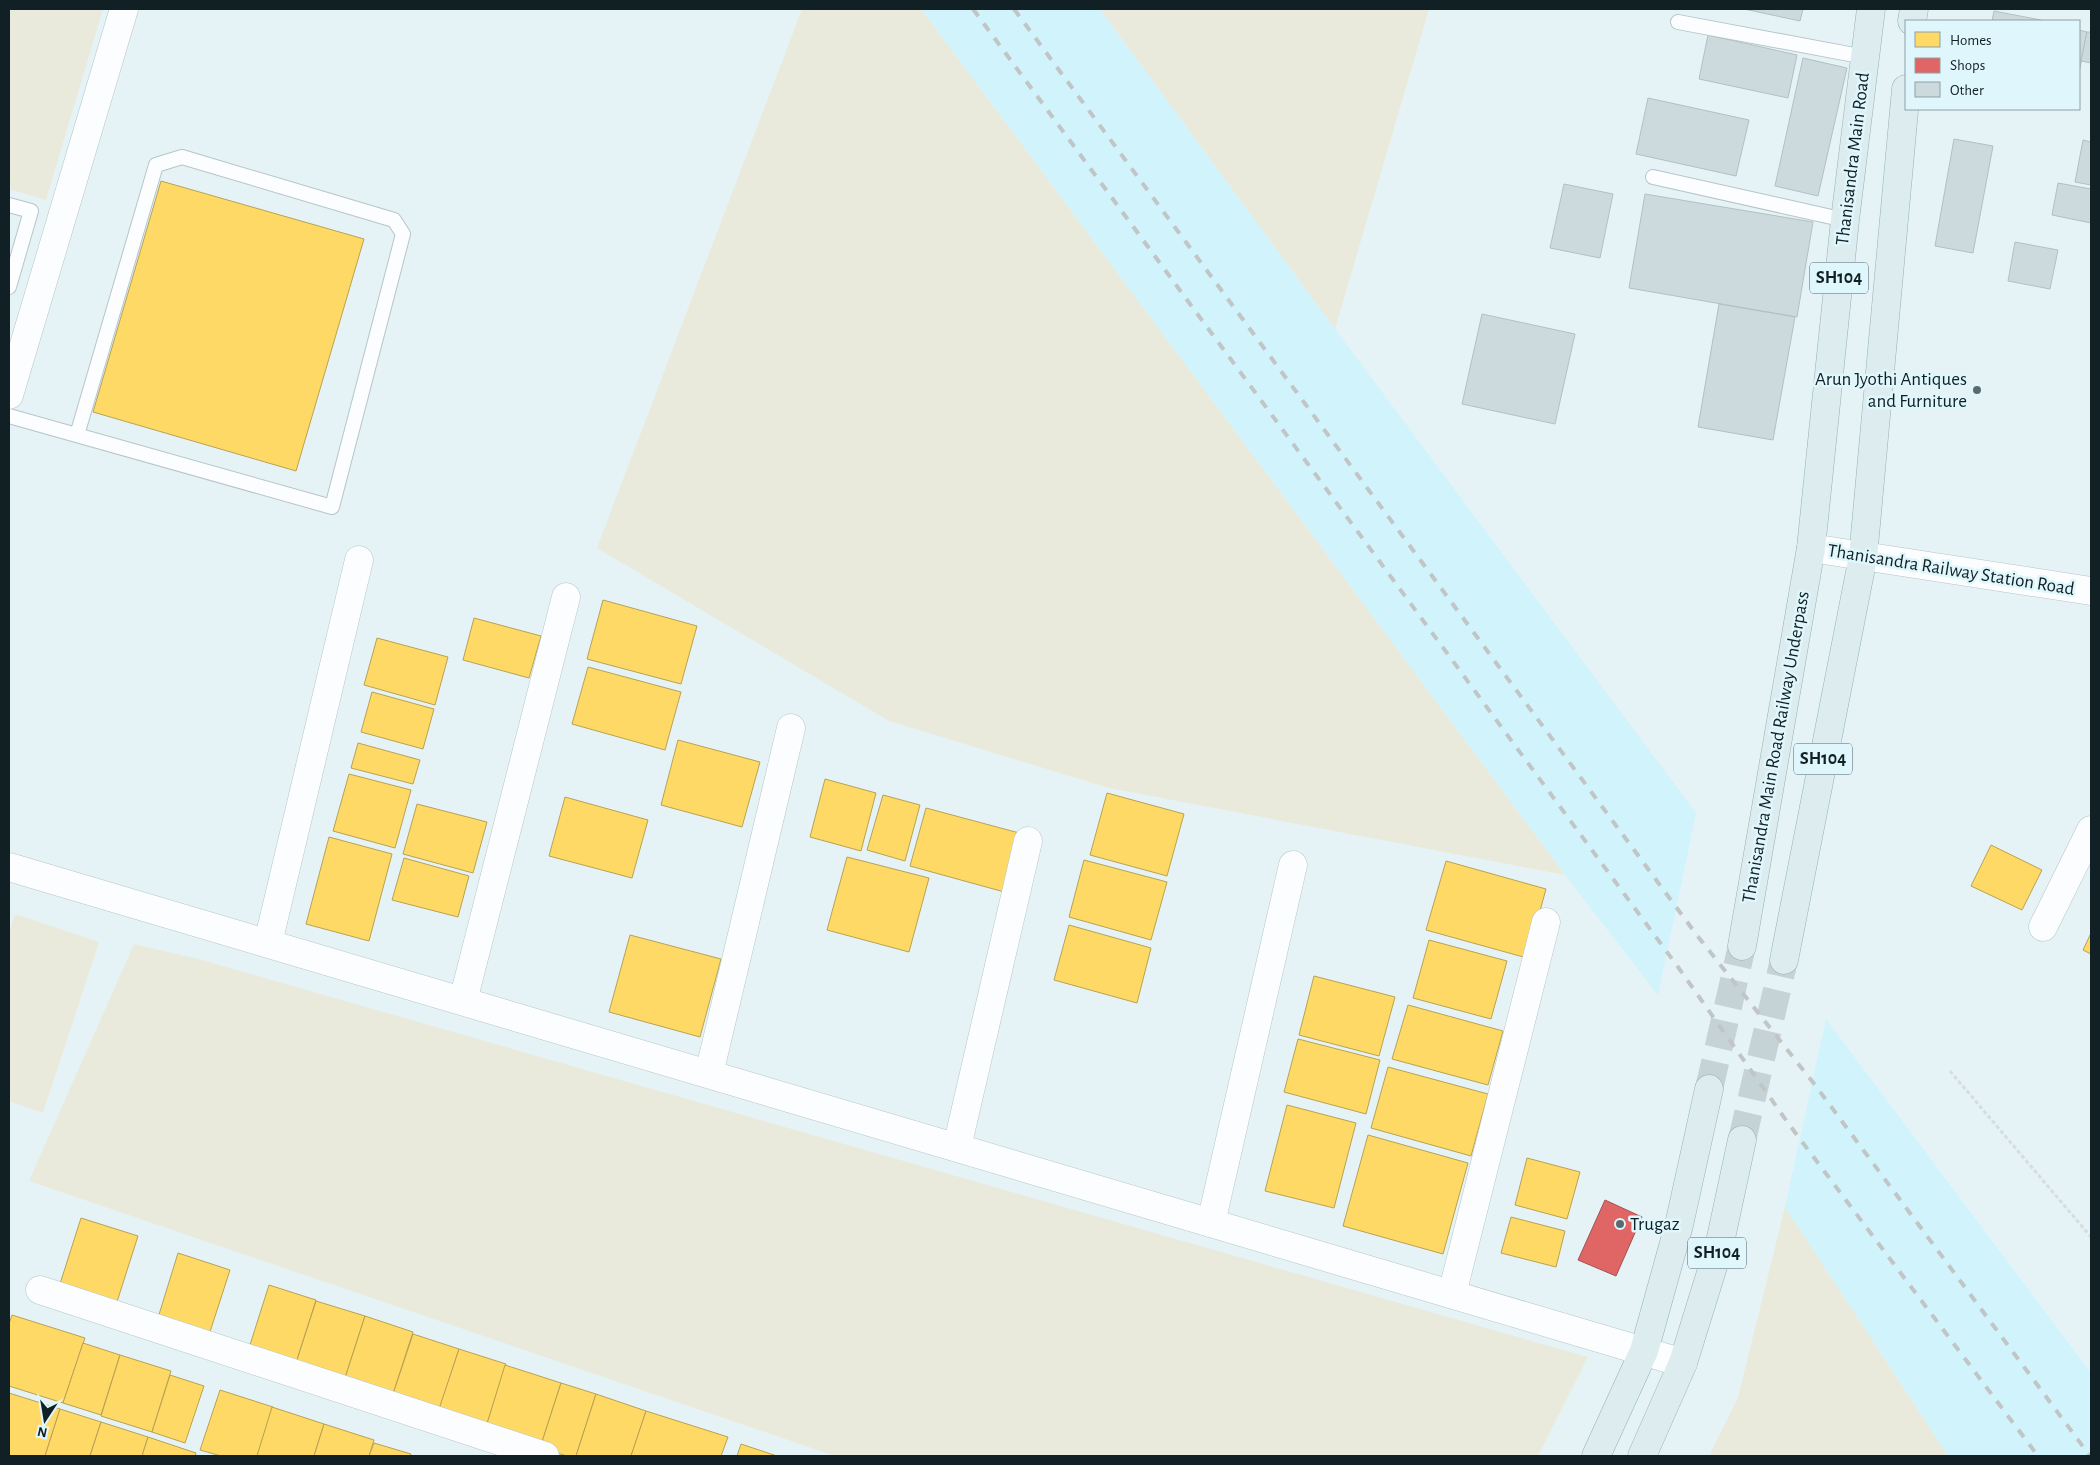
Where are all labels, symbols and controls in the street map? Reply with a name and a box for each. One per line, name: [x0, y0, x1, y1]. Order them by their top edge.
legend: [1905, 20, 2080, 110]
text: Homes: [1950, 33, 1992, 48]
text: Shops: [1950, 58, 1985, 73]
street label: Thanisandra Main Road: [1833, 71, 1873, 247]
text: Other: [1950, 83, 1984, 98]
road number: SH104: [1810, 262, 1868, 294]
place label: Arun Jyothi Antiques and Furniture: [1815, 370, 1967, 411]
marker: Arun Jyothi Antiques and Furniture: [1971, 384, 1983, 396]
street label: Thanisandra Railway Station Road: [1826, 541, 2076, 599]
street label: Thanisandra Main Road Railway Underpass: [1739, 590, 1813, 904]
road number: SH104: [1794, 744, 1852, 774]
place label: Trugaz: [1630, 1215, 1680, 1234]
marker: Trugaz: [1614, 1218, 1626, 1230]
road number: SH104: [1688, 1238, 1746, 1268]
north arrow: [20, 1395, 70, 1445]
text: N: [36, 1424, 49, 1440]

